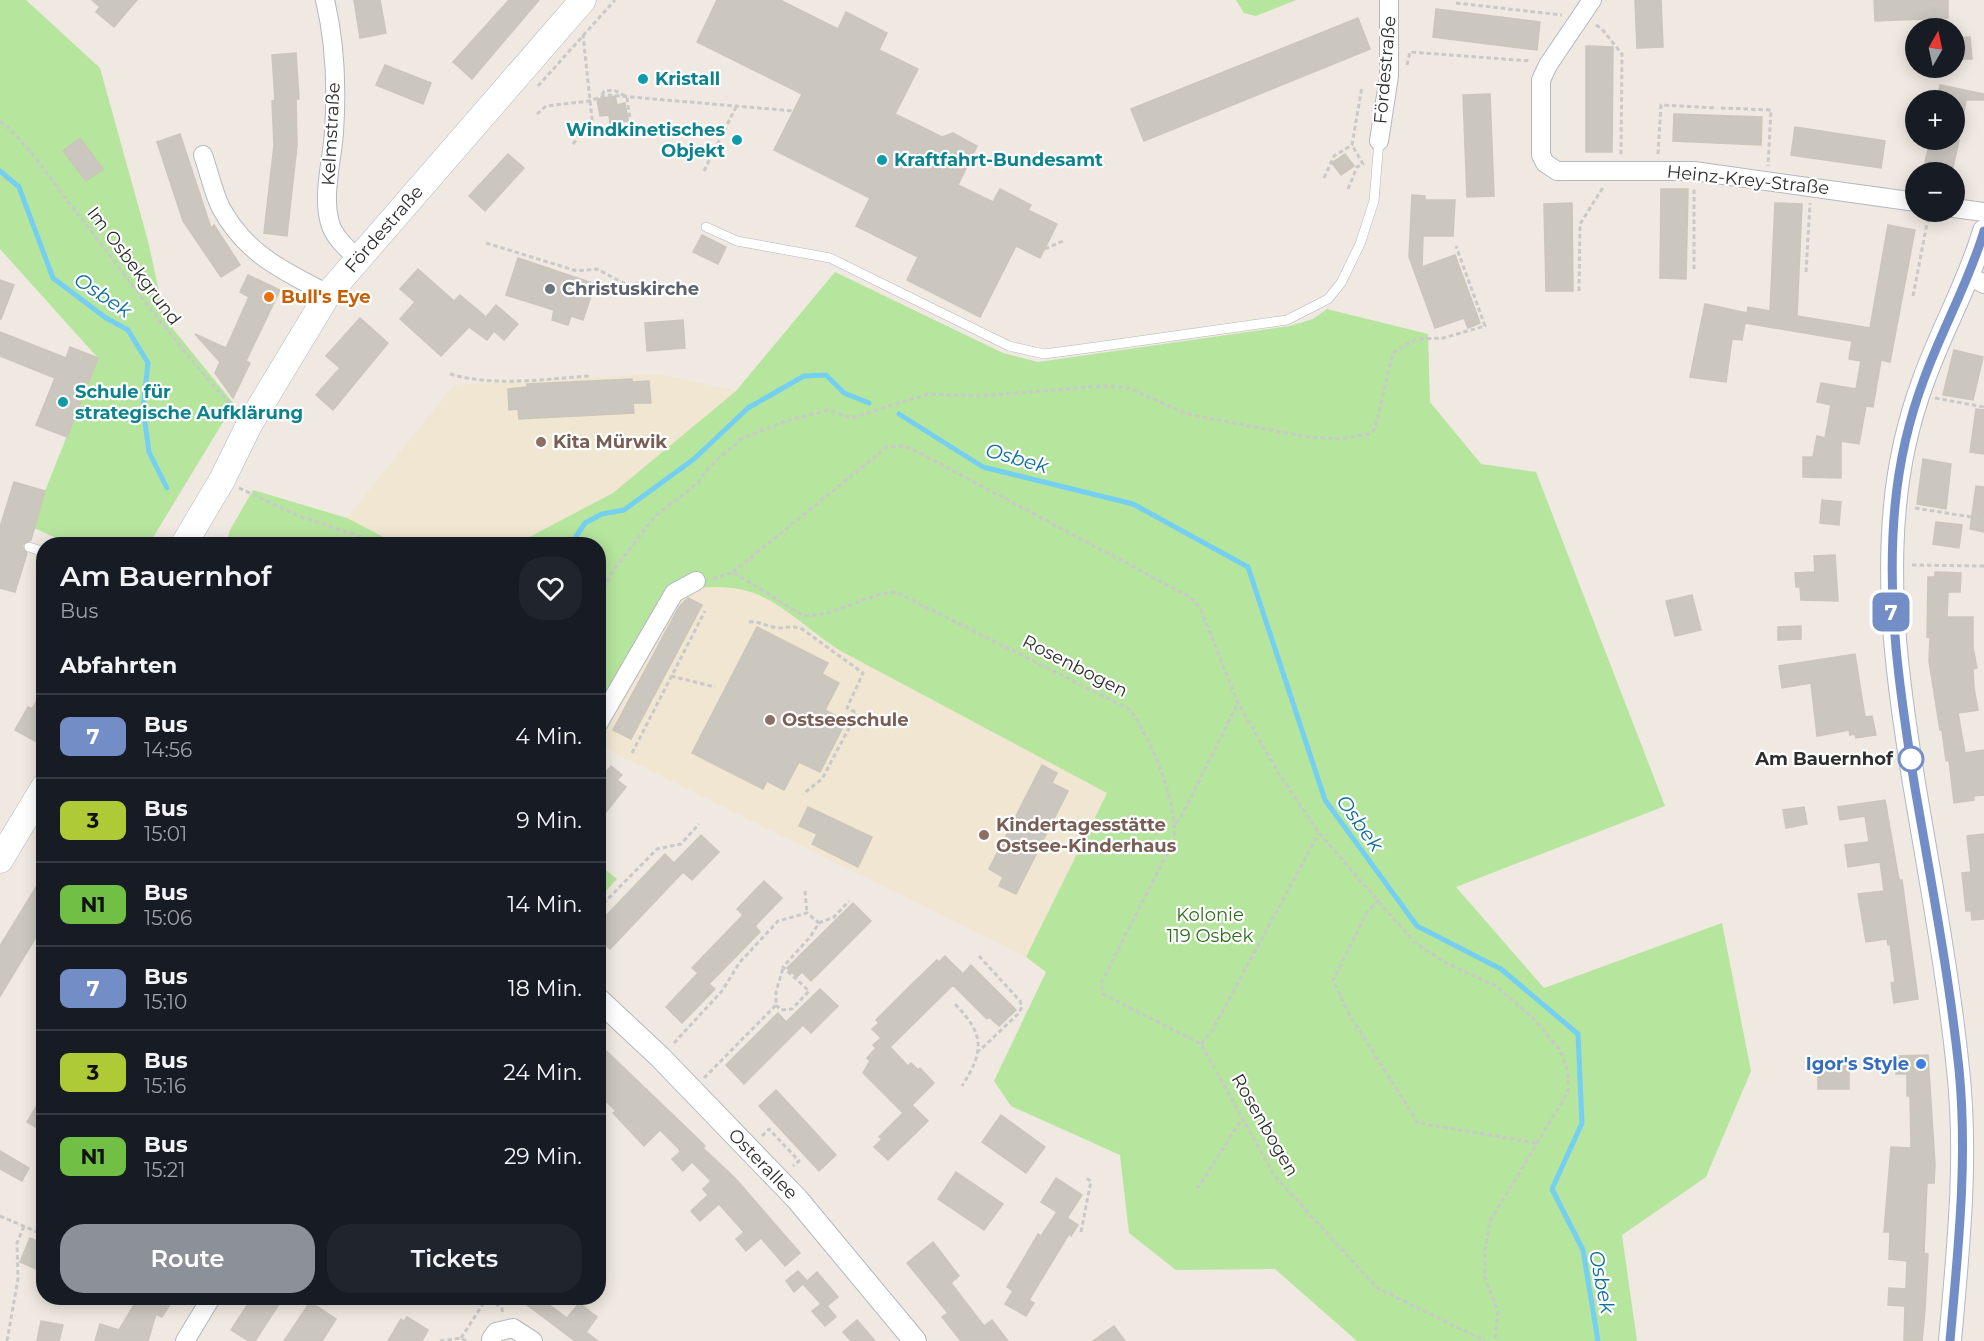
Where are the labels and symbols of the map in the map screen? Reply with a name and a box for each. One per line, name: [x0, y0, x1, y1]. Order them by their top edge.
street label: Fördestraße: [1369, 15, 1401, 125]
north arrow: [1905, 18, 1965, 78]
place label: Kristall: [655, 68, 720, 90]
marker: Kristall: [636, 72, 650, 86]
street label: Kelmstraße: [317, 82, 345, 186]
place label: Windkinetisches Objekt: [566, 119, 725, 162]
marker: Windkinetisches Objekt: [730, 133, 744, 147]
place label: Kraftfahrt-Bundesamt: [894, 149, 1103, 171]
marker: Kraftfahrt-Bundesamt: [875, 153, 889, 167]
street label: Heinz-Krey-Straße: [1666, 161, 1830, 199]
street label: Fördestraße: [340, 181, 428, 277]
street label: Im Osbekgrund: [82, 203, 186, 329]
water label: Osbek: [70, 267, 136, 323]
place label: Christuskirche: [562, 278, 699, 300]
marker: Christuskirche: [543, 282, 557, 296]
place label: Bull's Eye: [281, 286, 371, 308]
marker: Bull's Eye: [262, 290, 276, 304]
place label: Schule für strategische Aufklärung: [75, 381, 303, 424]
marker: Schule für strategische Aufklärung: [56, 395, 70, 409]
place label: Kita Mürwik: [553, 431, 667, 453]
marker: Kita Mürwik: [534, 435, 548, 449]
water label: Osbek: [983, 438, 1052, 479]
line badge: 7: [1872, 592, 1910, 632]
street label: Rosenbogen: [1019, 630, 1131, 702]
place label: Ostseeschule: [782, 709, 909, 731]
marker: Ostseeschule: [763, 713, 777, 727]
marker: Am Bauernhof: [1898, 746, 1924, 772]
place label: Am Bauernhof: [1754, 748, 1894, 770]
water label: Osbek: [1331, 790, 1389, 857]
place label: Kindertagesstätte Ostsee-Kinderhaus: [996, 814, 1177, 857]
marker: Kindertagesstätte Ostsee-Kinderhaus: [977, 828, 991, 842]
park label: Kolonie 119 Osbek: [1167, 904, 1253, 947]
place label: Igor's Style: [1806, 1053, 1909, 1075]
marker: Igor's Style: [1914, 1057, 1928, 1071]
street label: Rosenbogen: [1227, 1070, 1303, 1180]
street label: Osterallee: [724, 1124, 802, 1204]
water label: Osbek: [1584, 1248, 1620, 1317]

